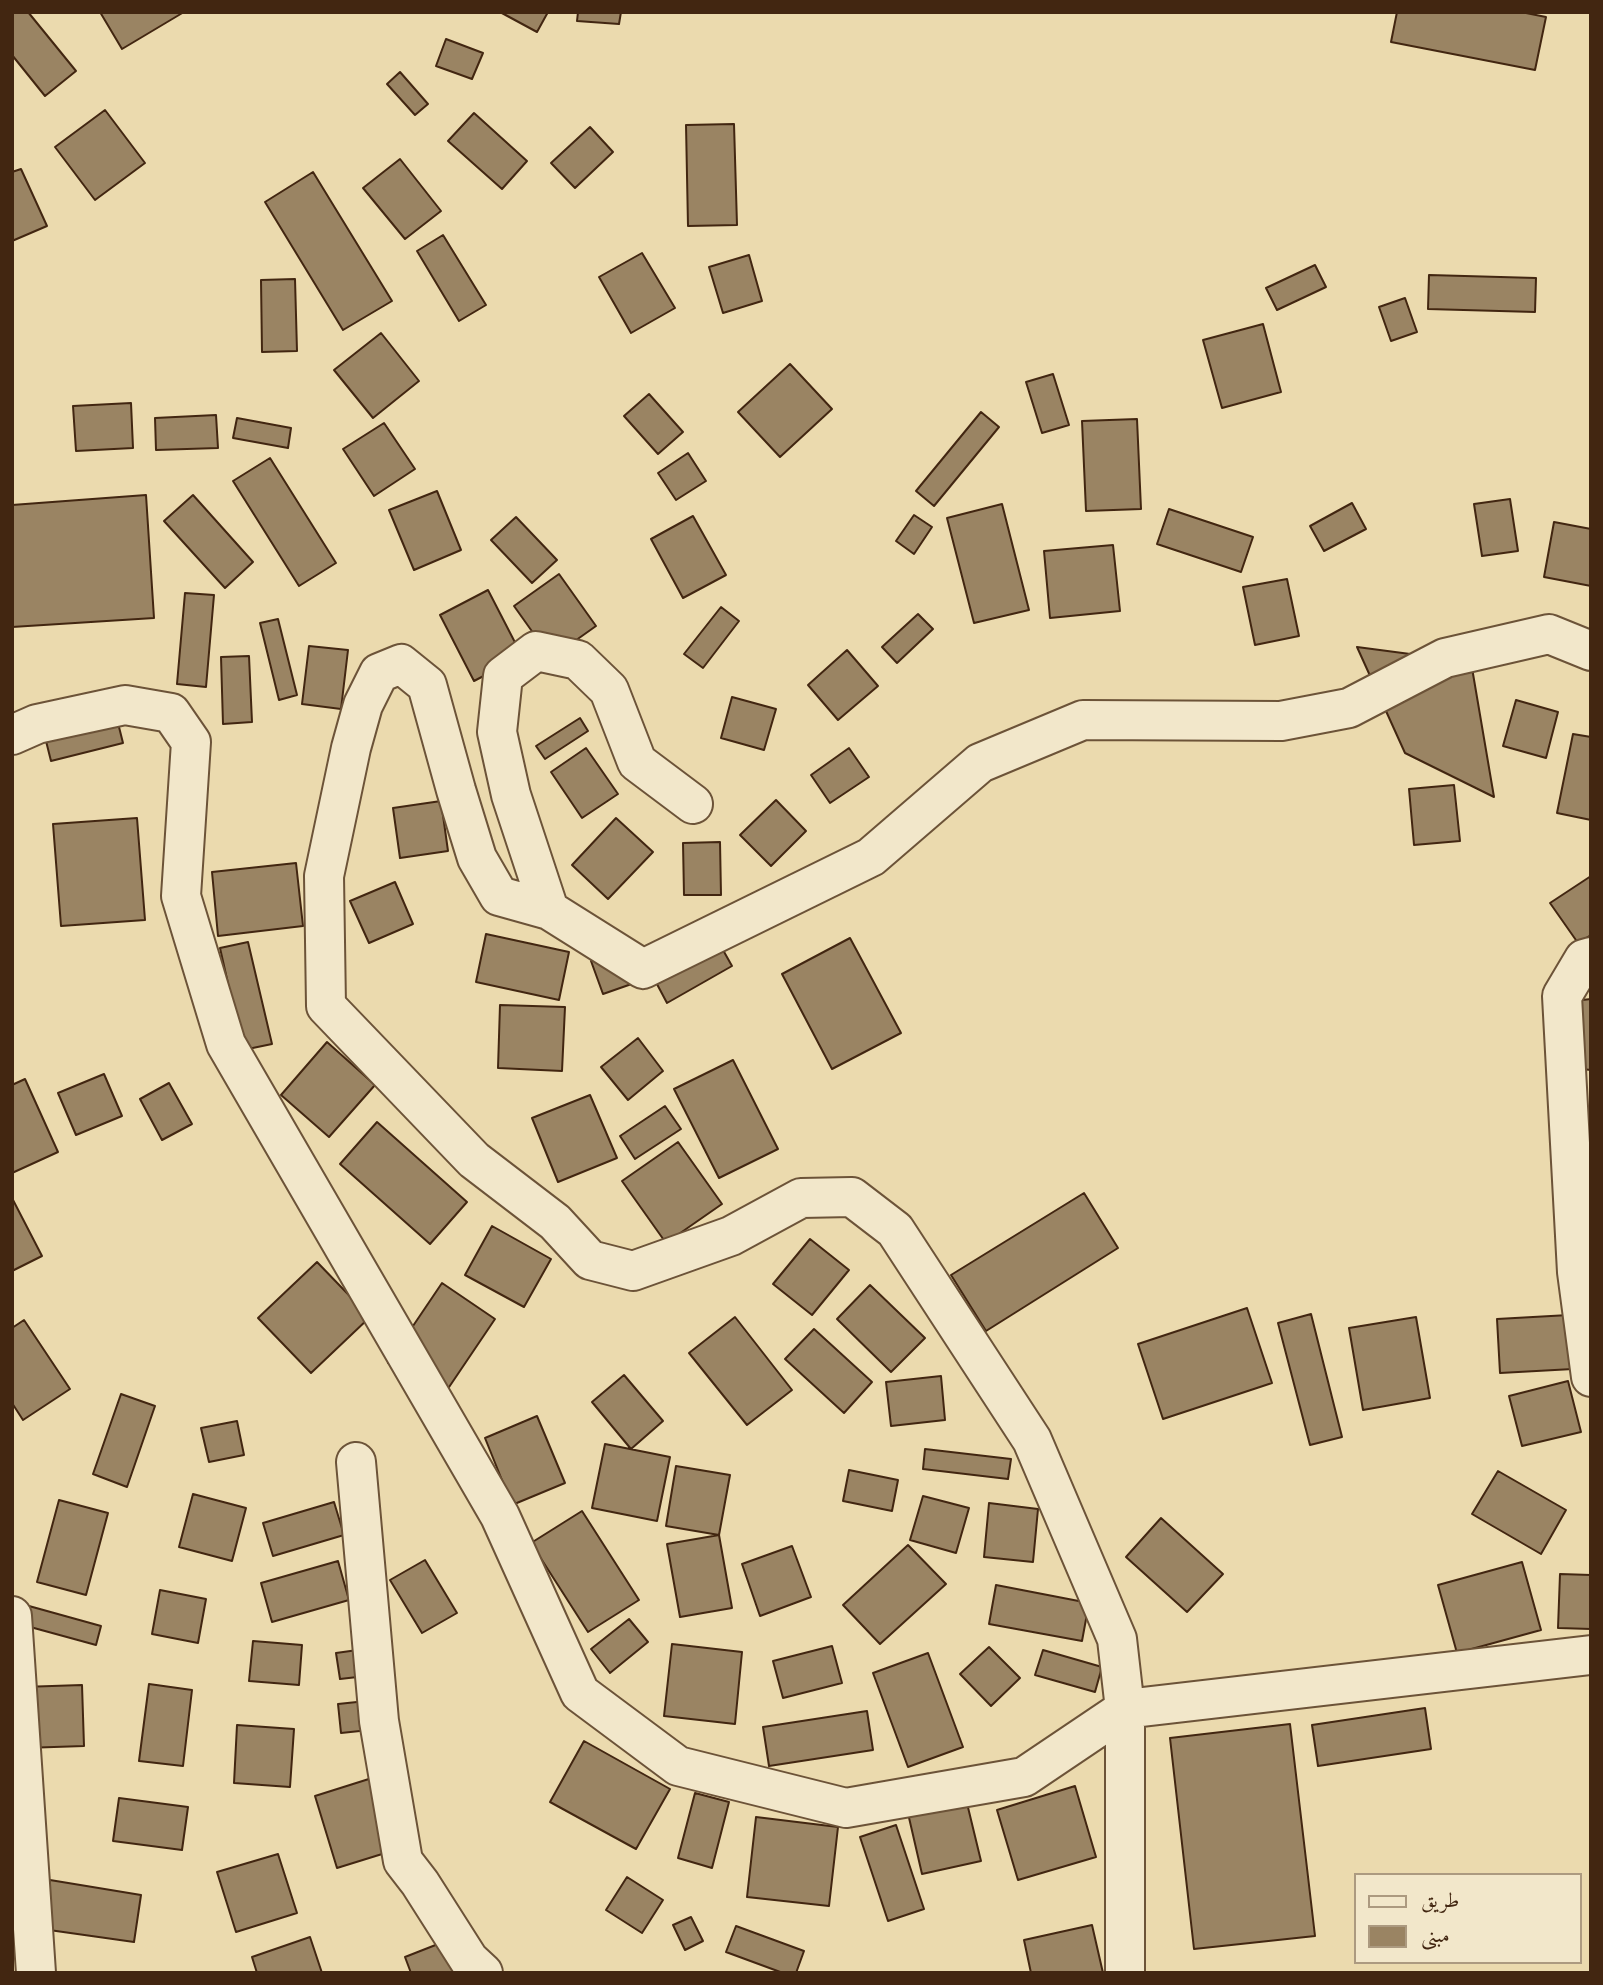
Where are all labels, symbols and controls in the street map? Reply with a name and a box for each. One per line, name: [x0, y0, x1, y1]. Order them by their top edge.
legend: [1354, 1873, 1582, 1964]
text: طريق: [1421, 1884, 1459, 1915]
text: مبنى: [1421, 1919, 1450, 1950]

